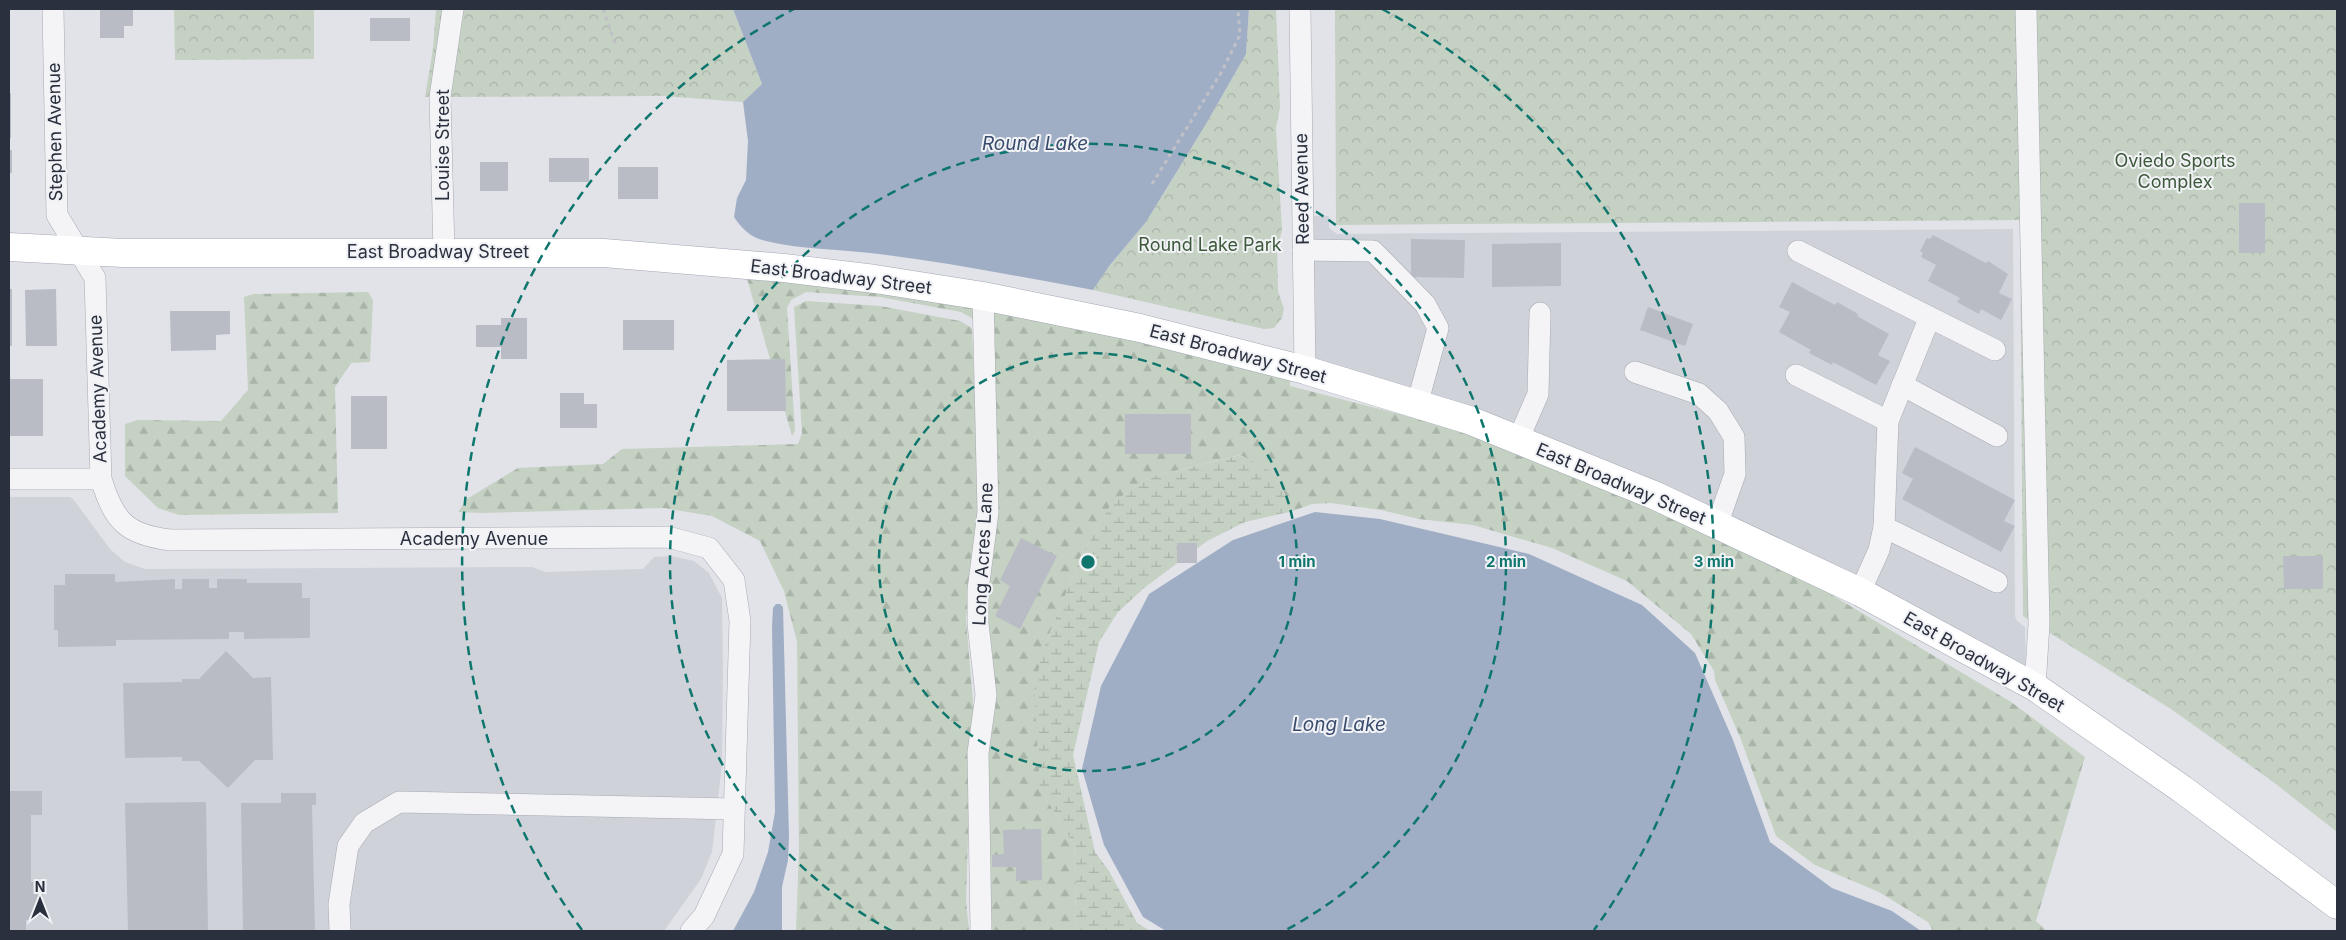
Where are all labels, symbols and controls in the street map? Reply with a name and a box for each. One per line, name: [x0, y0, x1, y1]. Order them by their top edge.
street label: Stephen Avenue: [43, 62, 66, 202]
street label: Louise Street: [432, 89, 453, 201]
water label: Round Lake: [982, 132, 1088, 155]
street label: Reed Avenue: [1290, 133, 1313, 245]
park label: Oviedo Sports Complex: [2114, 150, 2236, 192]
park label: Round Lake Park: [1138, 234, 1282, 255]
street label: East Broadway Street: [347, 241, 529, 262]
street label: East Broadway Street: [749, 255, 933, 298]
street label: Academy Avenue: [84, 314, 111, 464]
street label: East Broadway Street: [1147, 320, 1329, 387]
street label: East Broadway Street: [1533, 438, 1709, 529]
street label: Long Acres Lane: [968, 482, 997, 626]
street label: Academy Avenue: [400, 528, 548, 549]
text: 1 min: [1278, 552, 1316, 571]
text: 2 min: [1486, 552, 1526, 571]
text: 3 min: [1694, 552, 1734, 571]
centre of rings: [1079, 553, 1097, 571]
street label: East Broadway Street: [1900, 607, 2069, 716]
water label: Long Lake: [1292, 713, 1386, 736]
north arrow: [15, 875, 65, 925]
text: N: [35, 878, 45, 895]

